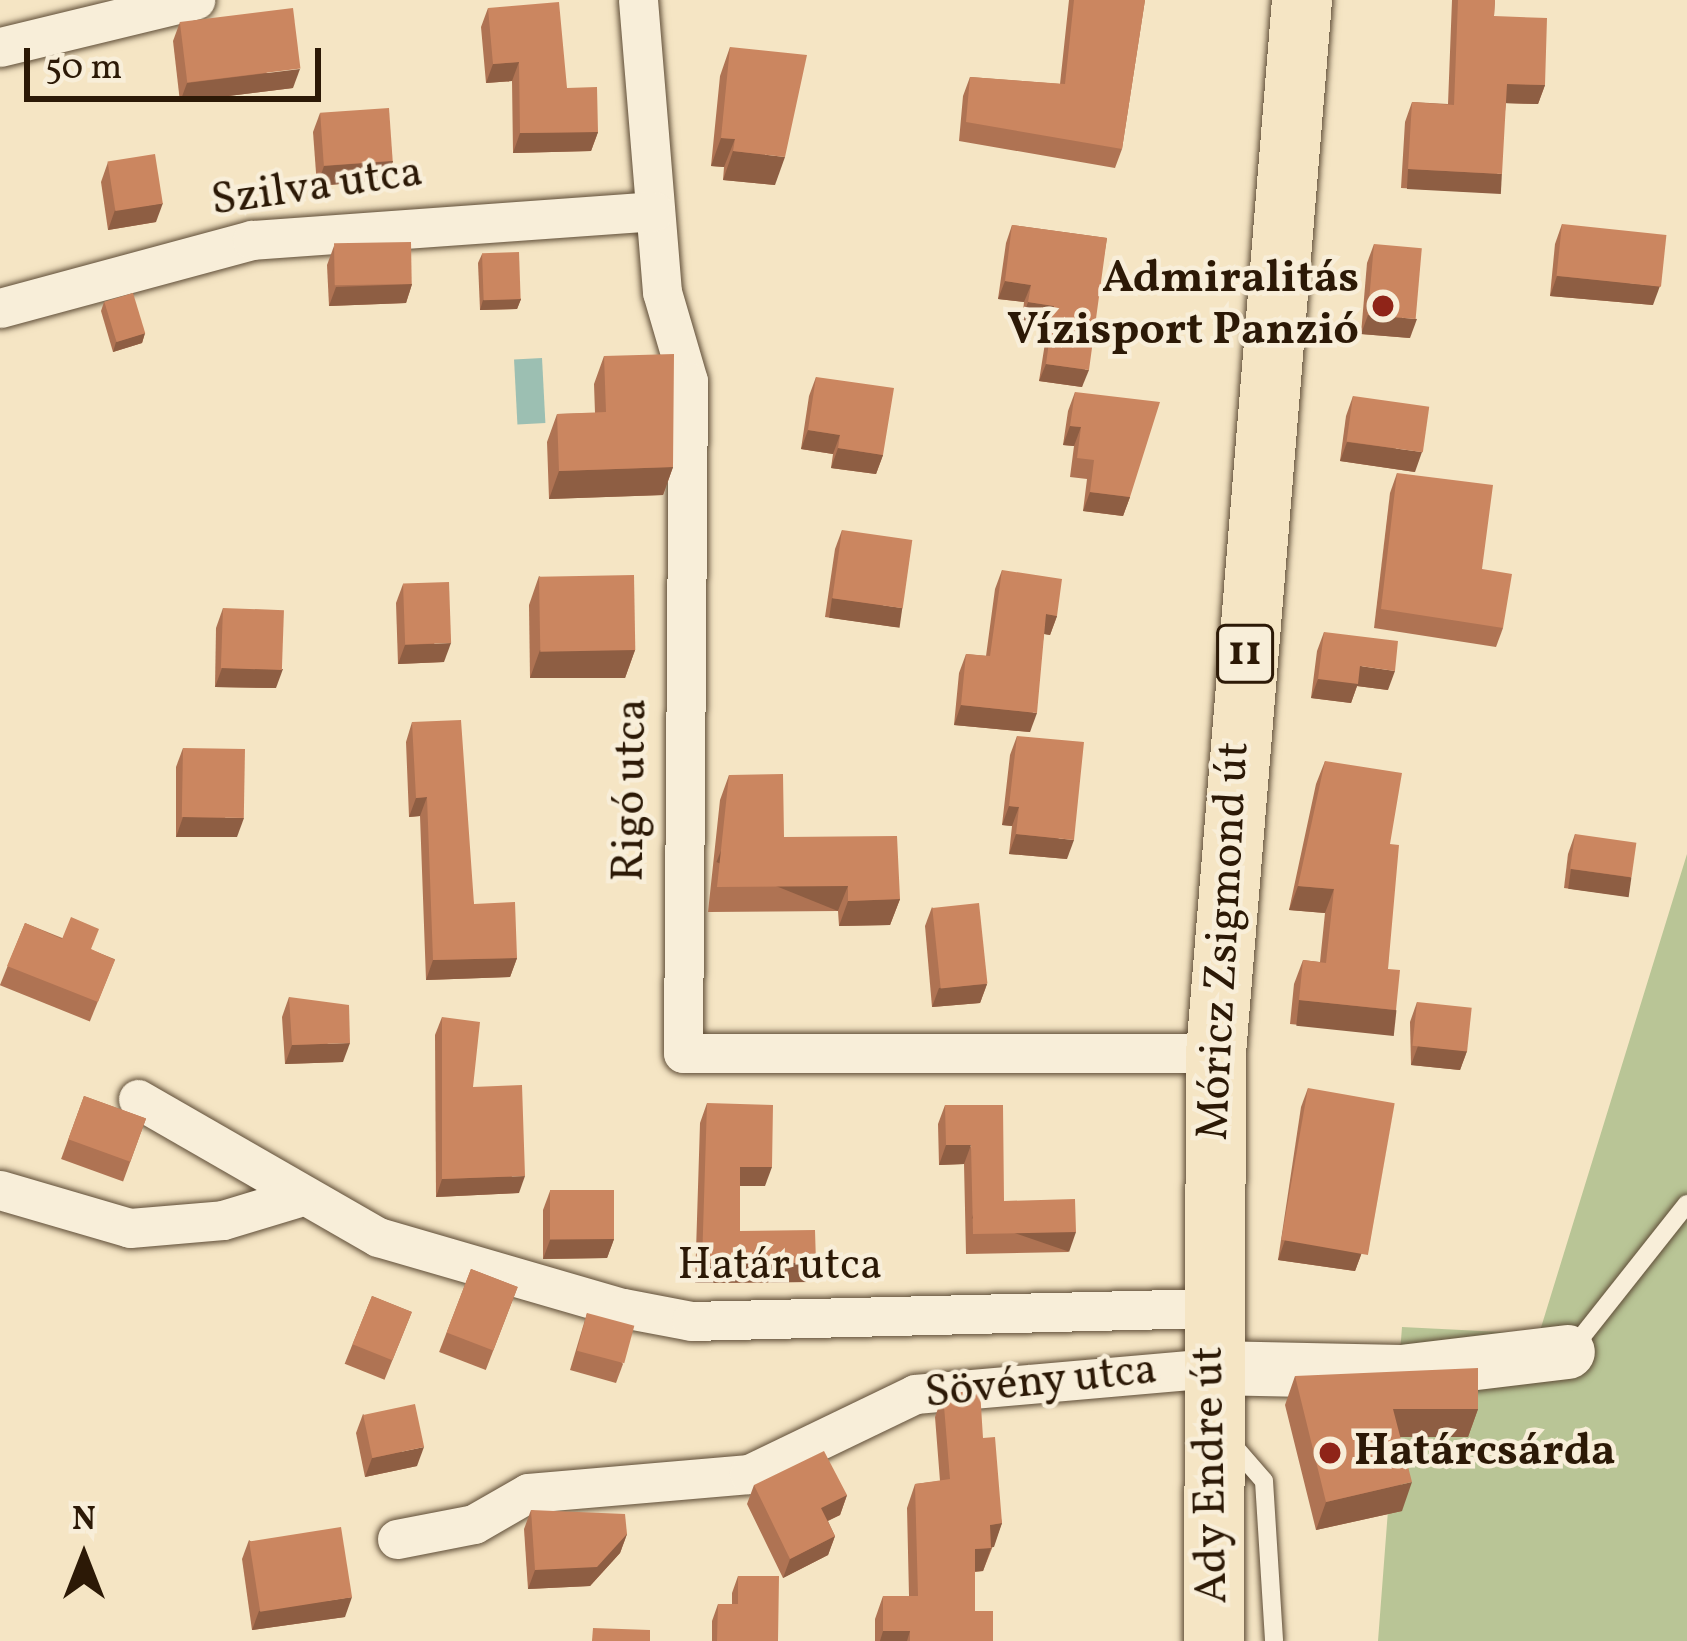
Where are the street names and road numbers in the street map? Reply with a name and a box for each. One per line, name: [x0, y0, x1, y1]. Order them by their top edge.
street label: Szilva utca: [208, 146, 426, 230]
road number: 11: [1215, 618, 1275, 690]
street label: Rigó utca: [603, 698, 661, 882]
street label: Móricz Zsigmond út: [1188, 740, 1262, 1142]
street label: Határ utca: [678, 1240, 882, 1294]
street label: Sövény utca: [922, 1344, 1160, 1422]
street label: Ady Endre út: [1183, 1345, 1241, 1605]

